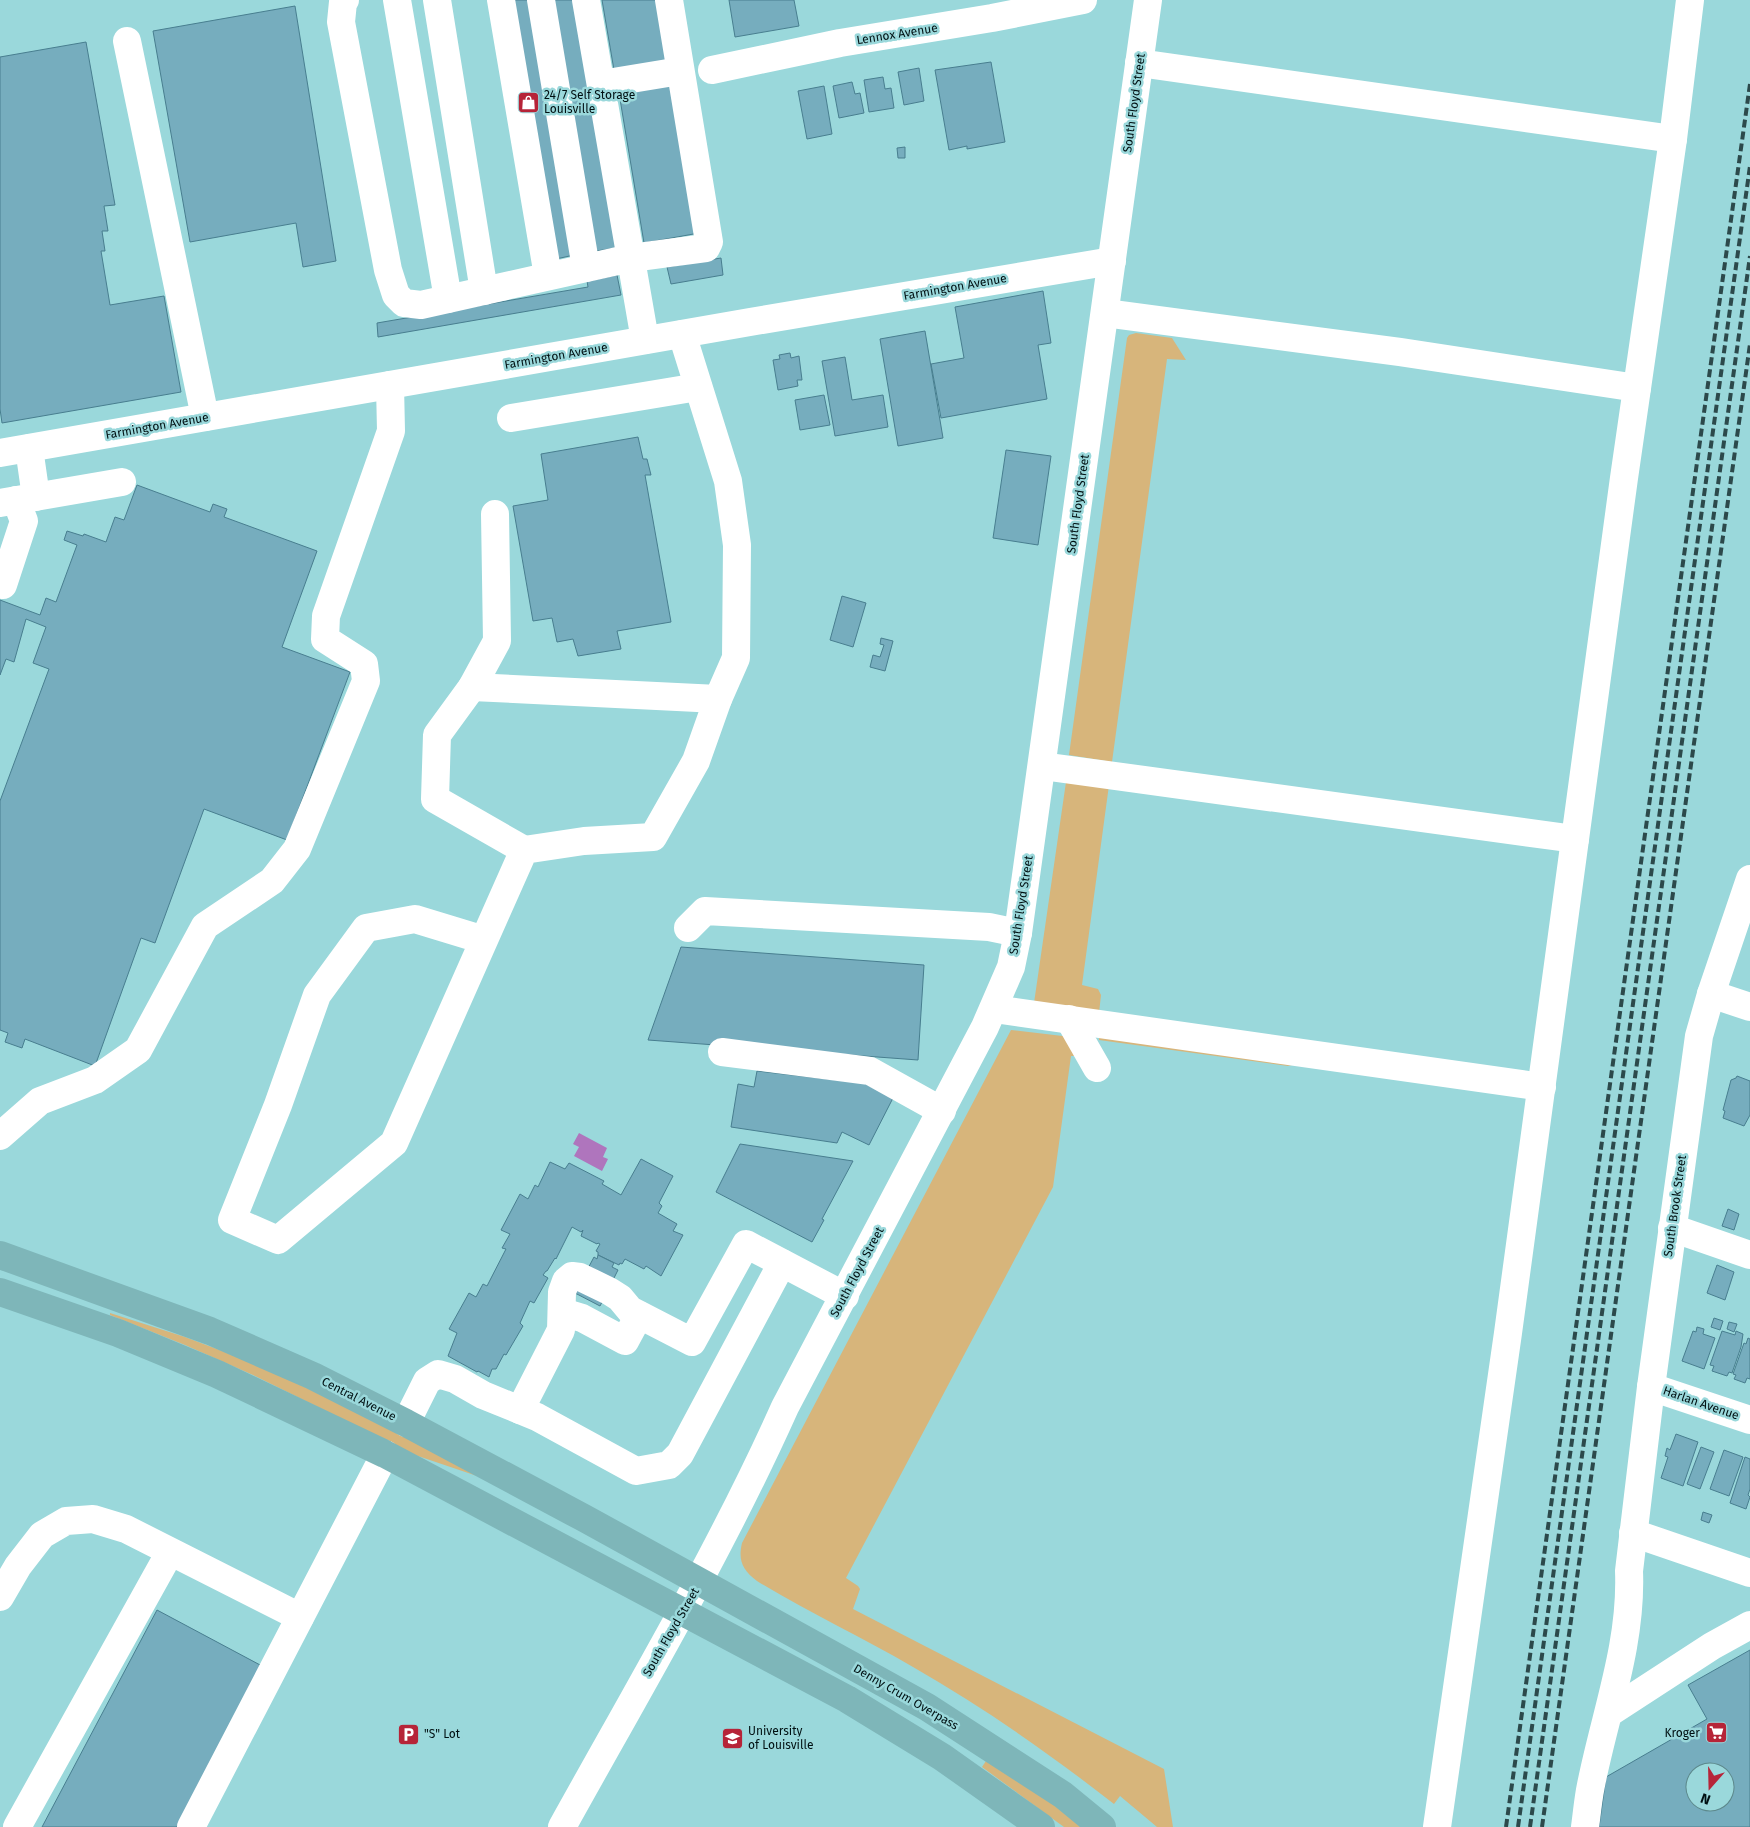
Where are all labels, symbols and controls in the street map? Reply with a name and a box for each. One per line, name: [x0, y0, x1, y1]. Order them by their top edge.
street label: Lennox Avenue: [855, 21, 939, 47]
street label: South Floyd Street: [1120, 52, 1148, 154]
place label: 24/7 Self Storage Louisville: [544, 88, 635, 116]
shop icon: 24/7 Self Storage Louisville: [516, 90, 540, 114]
street label: Farmington Avenue: [902, 271, 1008, 303]
street label: Farmington Avenue: [503, 340, 609, 372]
street label: Farmington Avenue: [104, 410, 210, 442]
street label: South Floyd Street: [1064, 453, 1092, 555]
street label: South Floyd Street: [1006, 854, 1036, 956]
street label: South Brook Street: [1661, 1154, 1689, 1258]
street label: South Floyd Street: [827, 1224, 887, 1319]
street label: Central Avenue: [319, 1374, 399, 1424]
street label: Harlan Avenue: [1661, 1383, 1741, 1423]
street label: South Floyd Street: [640, 1585, 702, 1679]
street label: Denny Crum Overpass: [851, 1661, 961, 1733]
supermarket icon: Kroger: [1704, 1721, 1728, 1745]
parking icon: "S" Lot: [396, 1722, 420, 1746]
place label: University of Louisville: [748, 1724, 813, 1752]
school or university icon: University of Louisville: [720, 1726, 744, 1750]
place label: Kroger: [1664, 1726, 1700, 1740]
place label: "S" Lot: [424, 1727, 461, 1741]
north arrow: [1685, 1762, 1735, 1812]
text: N: [1698, 1789, 1713, 1808]

